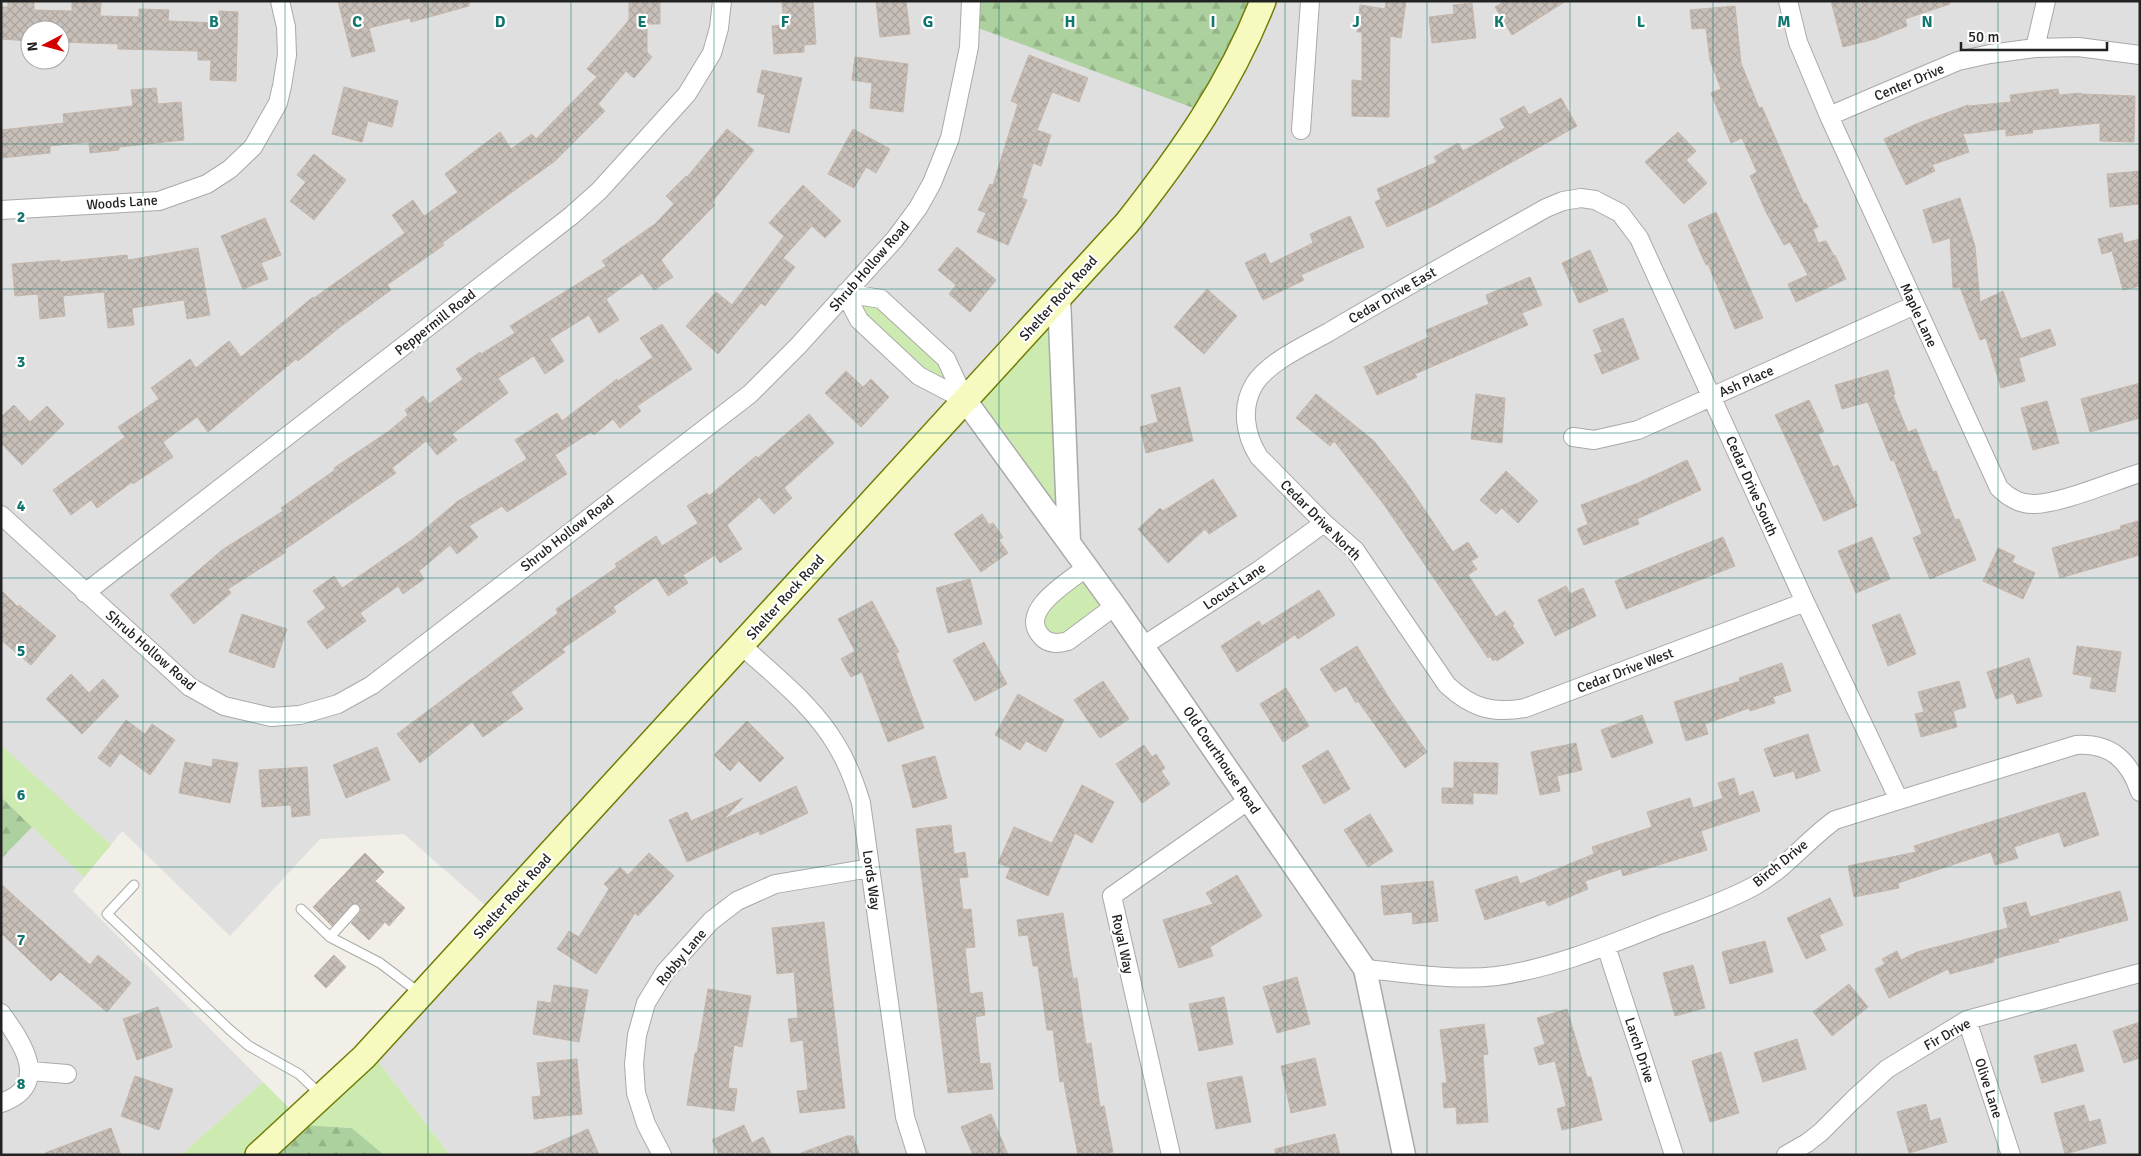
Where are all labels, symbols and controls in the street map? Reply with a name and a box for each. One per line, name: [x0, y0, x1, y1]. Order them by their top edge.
text: B: [209, 12, 219, 32]
text: C: [352, 12, 362, 32]
text: D: [495, 12, 506, 32]
text: E: [637, 12, 647, 32]
text: F: [781, 12, 790, 32]
text: G: [923, 12, 933, 32]
text: H: [1065, 12, 1075, 32]
text: I: [1210, 12, 1216, 32]
text: J: [1352, 12, 1360, 32]
text: K: [1494, 12, 1504, 32]
text: L: [1637, 12, 1646, 32]
text: M: [1777, 12, 1791, 32]
text: N: [1921, 12, 1933, 32]
north arrow: [20, 20, 70, 70]
scale bar: [1961, 20, 2107, 52]
text: 50 m: [1968, 28, 1999, 46]
text: N: [24, 41, 42, 52]
street label: Center Drive: [1872, 60, 1947, 105]
street label: Woods Lane: [86, 192, 158, 213]
text: 2: [17, 207, 25, 227]
street label: Shrub Hollow Road: [826, 218, 913, 315]
street label: Shelter Rock Road: [1016, 252, 1101, 344]
street label: Cedar Drive East: [1345, 263, 1439, 327]
street label: Maple Lane: [1896, 280, 1941, 350]
street label: Peppermill Road: [392, 286, 479, 359]
text: 3: [17, 352, 25, 372]
street label: Ash Place: [1716, 362, 1776, 401]
street label: Cedar Drive South: [1722, 434, 1781, 539]
street label: Cedar Drive North: [1277, 476, 1365, 564]
street label: Shrub Hollow Road: [517, 492, 617, 575]
text: 4: [17, 496, 26, 516]
street label: Shelter Rock Road: [743, 551, 828, 643]
street label: Locust Lane: [1200, 559, 1269, 613]
street label: Shrub Hollow Road: [102, 607, 199, 694]
text: 5: [17, 641, 25, 661]
street label: Cedar Drive West: [1575, 644, 1676, 697]
street label: Old Courthouse Road: [1179, 703, 1264, 817]
text: 6: [17, 785, 26, 805]
street label: Birch Drive: [1749, 836, 1811, 891]
street label: Lords Way: [859, 849, 884, 912]
street label: Shelter Rock Road: [470, 850, 555, 942]
street label: Royal Way: [1108, 913, 1137, 976]
street label: Robby Lane: [653, 926, 710, 989]
text: 7: [17, 930, 26, 950]
street label: Larch Drive: [1621, 1015, 1658, 1085]
street label: Fir Drive: [1921, 1015, 1974, 1054]
street label: Olive Lane: [1971, 1056, 2006, 1120]
text: 8: [17, 1074, 26, 1094]

